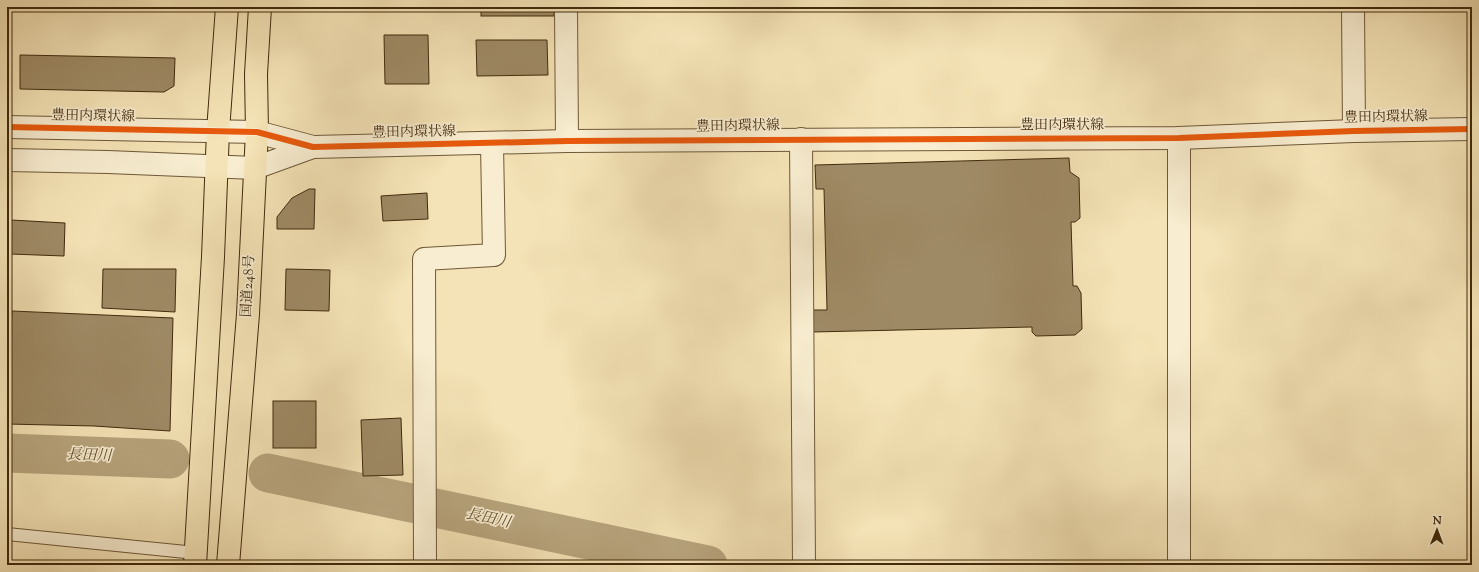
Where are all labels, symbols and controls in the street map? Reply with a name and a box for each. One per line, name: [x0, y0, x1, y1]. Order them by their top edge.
street label: 豊田内環状線: [51, 106, 135, 128]
street label: 豊田内環状線: [1344, 107, 1428, 129]
street label: 豊田内環状線: [696, 116, 780, 138]
street label: 豊田内環状線: [1020, 116, 1104, 136]
street label: 豊田内環状線: [372, 122, 456, 144]
street label: 国道248号: [237, 254, 261, 318]
water label: 長田川: [66, 445, 114, 467]
water label: 長田川: [464, 504, 514, 534]
north arrow: [1417, 510, 1457, 550]
text: N: [1432, 513, 1442, 529]

